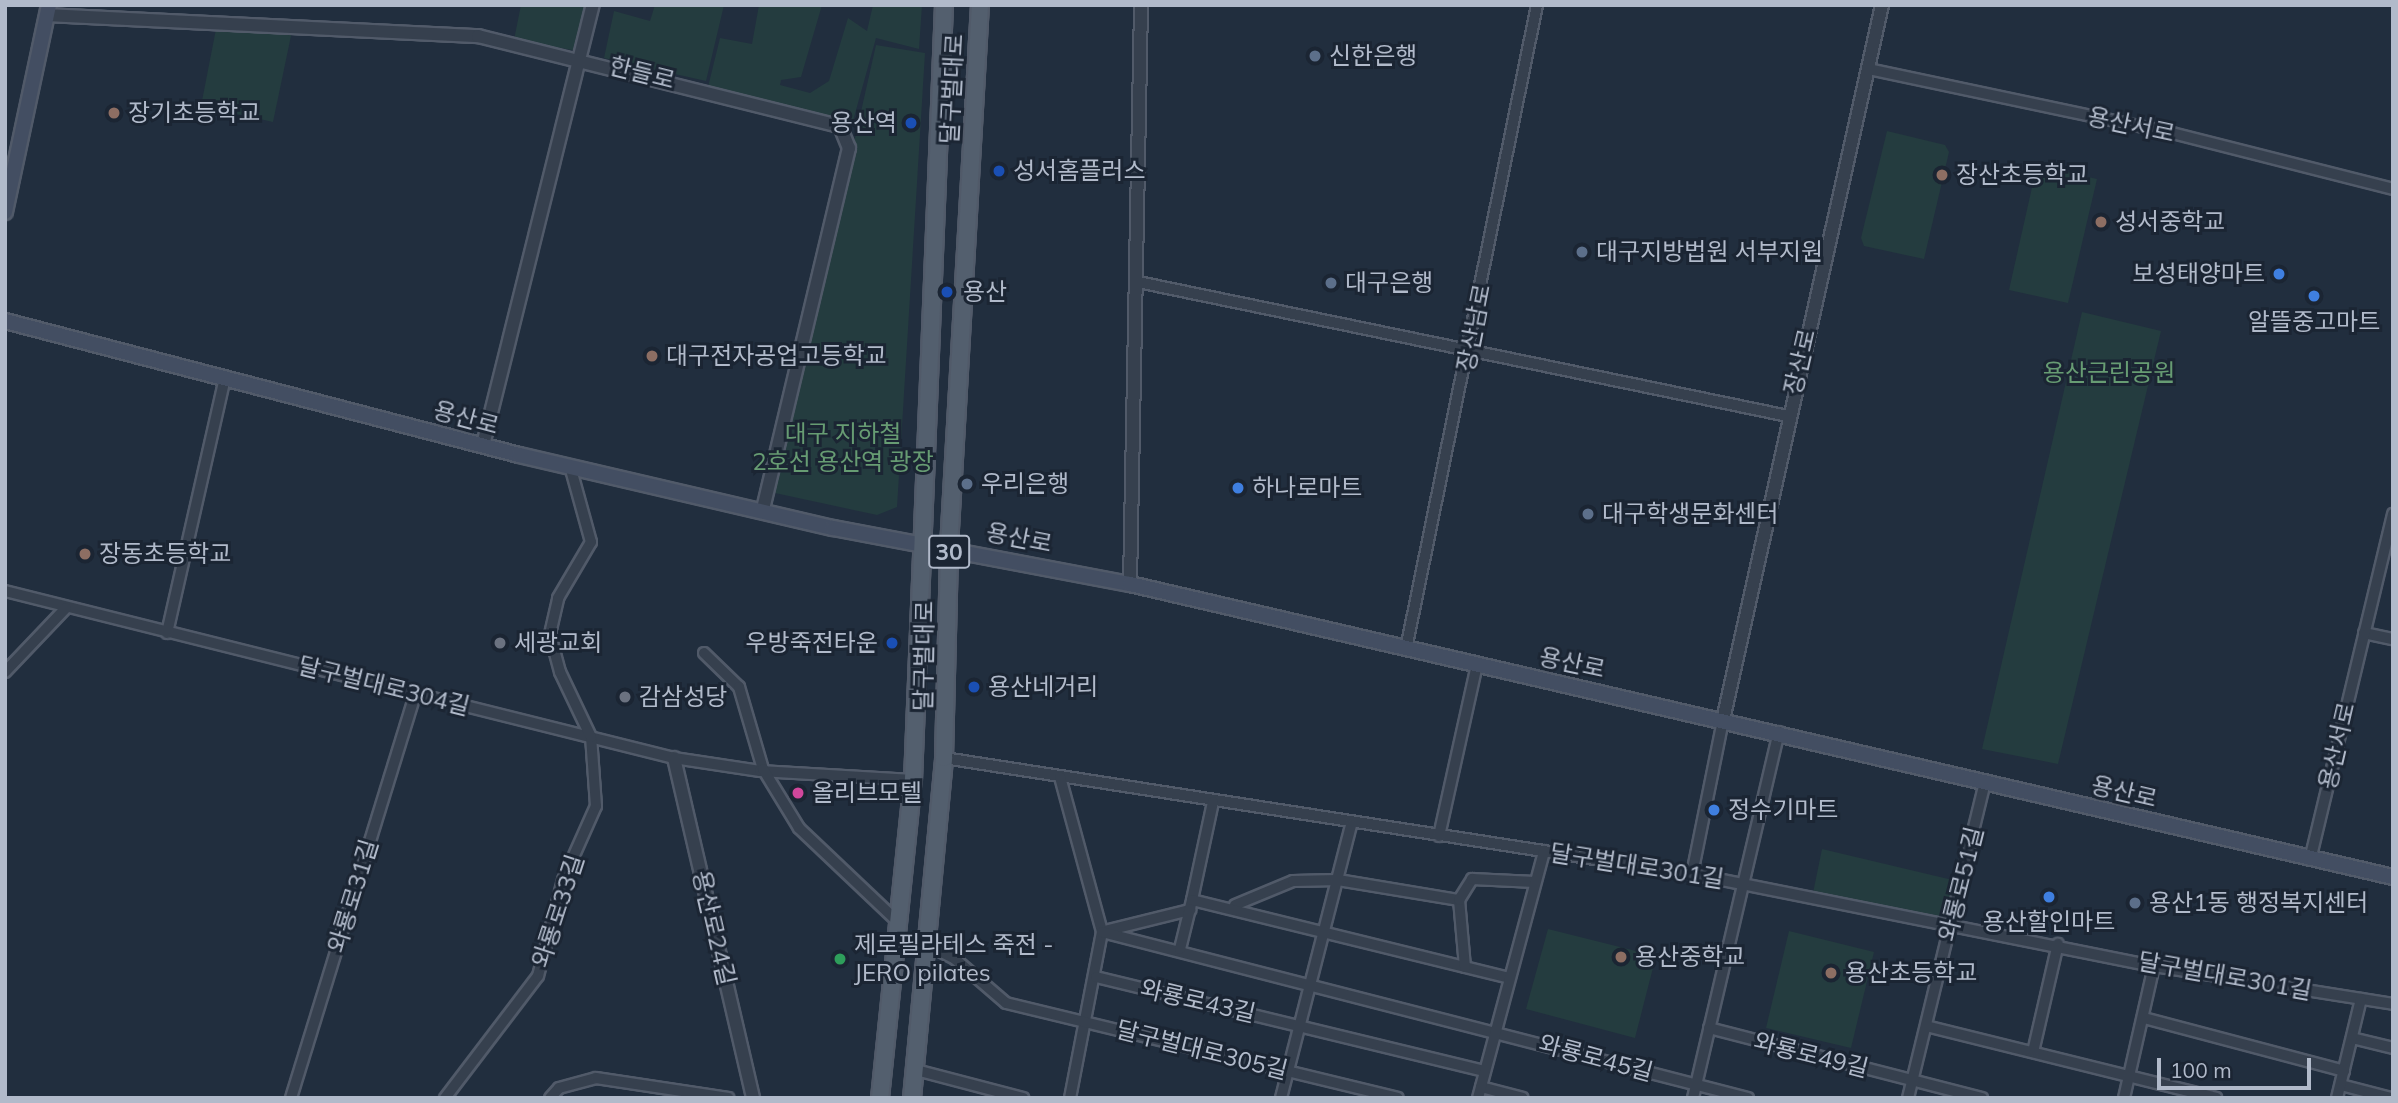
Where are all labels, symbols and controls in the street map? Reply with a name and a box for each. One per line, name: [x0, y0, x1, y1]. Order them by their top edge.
street label: 달구벌대로: [935, 33, 969, 145]
place label: 신한은행: [1329, 42, 1417, 70]
marker: 신한은행: [1307, 48, 1323, 64]
street label: 한들로: [606, 51, 678, 95]
place label: 장기초등학교: [128, 99, 260, 127]
street label: 용산서로: [2085, 102, 2177, 148]
marker: 장기초등학교: [106, 105, 122, 121]
place label: 용산역: [831, 109, 897, 137]
marker: 용산역: [903, 115, 919, 131]
place label: 성서홈플러스: [1013, 157, 1145, 185]
place label: 장산초등학교: [1956, 161, 2088, 189]
marker: 성서홈플러스: [991, 163, 1007, 179]
marker: 장산초등학교: [1934, 167, 1950, 183]
place label: 성서중학교: [2115, 208, 2225, 236]
marker: 성서중학교: [2093, 214, 2109, 230]
place label: 대구지방법원 서부지원: [1596, 238, 1823, 266]
marker: 대구지방법원 서부지원: [1574, 244, 1590, 260]
place label: 보성태양마트: [2133, 260, 2265, 288]
marker: 보성태양마트: [2271, 266, 2287, 282]
place label: 대구은행: [1345, 269, 1433, 297]
marker: 대구은행: [1323, 275, 1339, 291]
place label: 용산: [963, 278, 1007, 306]
marker: 용산: [937, 282, 957, 302]
street label: 장산남로: [1451, 282, 1497, 374]
marker: 알뜰중고마트: [2306, 288, 2322, 304]
place label: 알뜰중고마트: [2248, 308, 2380, 336]
street label: 장산로: [1779, 326, 1821, 398]
place label: 대구전자공업고등학교: [666, 342, 887, 370]
marker: 대구전자공업고등학교: [644, 348, 660, 364]
park label: 용산근린공원: [2043, 359, 2175, 387]
street label: 용산로: [430, 396, 502, 440]
park label: 대구 지하철 2호선 용산역 광장: [752, 420, 934, 476]
place label: 우리은행: [981, 470, 1069, 498]
place label: 하나로마트: [1252, 474, 1362, 502]
marker: 우리은행: [959, 476, 975, 492]
marker: 하나로마트: [1230, 480, 1246, 496]
place label: 대구학생문화센터: [1602, 500, 1779, 528]
marker: 대구학생문화센터: [1580, 506, 1596, 522]
street label: 용산로: [984, 518, 1054, 558]
road number: 30: [928, 532, 970, 572]
place label: 장동초등학교: [99, 540, 231, 568]
marker: 장동초등학교: [77, 546, 93, 562]
street label: 달구벌대로: [909, 601, 939, 711]
place label: 세광교회: [514, 629, 602, 657]
place label: 우방죽전타운: [746, 629, 878, 657]
marker: 세광교회: [492, 635, 508, 651]
marker: 우방죽전타운: [884, 635, 900, 651]
street label: 용산로: [1537, 642, 1607, 684]
street label: 달구벌대로304길: [295, 651, 473, 721]
place label: 용산네거리: [988, 673, 1098, 701]
marker: 용산네거리: [966, 679, 982, 695]
place label: 감삼성당: [639, 683, 727, 711]
marker: 감삼성당: [617, 689, 633, 705]
street label: 용산서로: [2313, 700, 2361, 792]
street label: 용산로: [2088, 771, 2160, 813]
place label: 올리브모텔: [812, 779, 922, 807]
marker: 올리브모텔: [790, 785, 806, 801]
place label: 정수기마트: [1728, 796, 1838, 824]
marker: 정수기마트: [1706, 802, 1722, 818]
street label: 와룡로51길: [1933, 824, 1989, 944]
street label: 와룡로31길: [322, 836, 384, 956]
street label: 달구벌대로301길: [1548, 838, 1726, 894]
street label: 와룡로33길: [526, 851, 590, 971]
street label: 용산로24길: [687, 868, 741, 988]
marker: 용산할인마트: [2041, 889, 2057, 905]
place label: 용산1동 행정복지센터: [2149, 889, 2368, 917]
marker: 용산1동 행정복지센터: [2127, 895, 2143, 911]
place label: 용산할인마트: [1983, 908, 2115, 936]
place label: 제로필라테스 죽전 - JERO pilates: [854, 931, 1053, 987]
place label: 용산중학교: [1635, 943, 1745, 971]
street label: 달구벌대로301길: [2136, 947, 2314, 1005]
marker: 용산중학교: [1613, 949, 1629, 965]
marker: 제로필라테스 죽전 - JERO pilates: [832, 951, 848, 967]
place label: 용산초등학교: [1845, 959, 1977, 987]
marker: 용산초등학교: [1823, 965, 1839, 981]
street label: 와룡로43길: [1138, 974, 1258, 1028]
street label: 달구벌대로305길: [1113, 1015, 1291, 1085]
street label: 와룡로49길: [1751, 1027, 1871, 1083]
street label: 와룡로45길: [1536, 1029, 1656, 1087]
scale bar: [2160, 1044, 2314, 1088]
text: 100 m: [2170, 1057, 2232, 1083]

